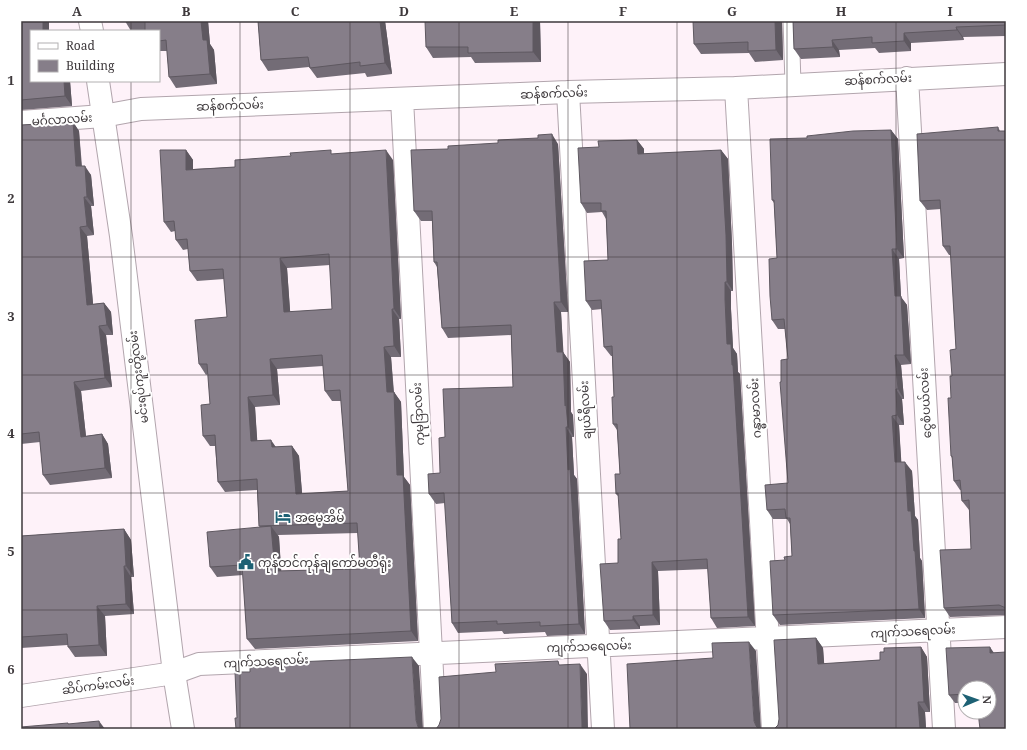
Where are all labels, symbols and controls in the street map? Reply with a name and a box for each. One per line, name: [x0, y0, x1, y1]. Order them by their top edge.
text: A: [72, 2, 82, 20]
text: B: [182, 2, 191, 20]
text: C: [291, 2, 300, 20]
text: D: [399, 2, 409, 20]
text: E: [510, 2, 519, 20]
text: F: [619, 2, 627, 20]
text: G: [727, 2, 737, 20]
text: H: [836, 2, 847, 20]
text: I: [947, 2, 953, 20]
legend: [30, 30, 160, 82]
text: Road: [66, 37, 96, 54]
text: Building: [66, 57, 115, 74]
street label: ဆန်စက်လမ်း: [844, 69, 912, 91]
text: 1: [7, 71, 15, 89]
street label: ဆန်စက်လမ်း: [520, 83, 588, 105]
street label: ဆန်စက်လမ်း: [196, 95, 264, 117]
street label: မင်္ဂလာလမ်း: [31, 108, 93, 130]
text: 2: [7, 189, 15, 207]
text: 3: [7, 307, 15, 325]
street label: မင်းရပ်ကူးတို့လမ်း: [124, 329, 154, 424]
street label: ငွေစံပယ်လမ်း: [915, 367, 937, 439]
street label: ဂန္ဓာမာလမ်း: [745, 377, 767, 439]
street label: ချယ်ရီလမ်း: [575, 380, 597, 440]
street label: ကုမုဒြာလမ်း: [408, 382, 430, 446]
text: 4: [7, 424, 15, 442]
hotel icon: အမေ့အိမ်: [274, 508, 292, 526]
place label: အမေ့အိမ်: [295, 509, 344, 526]
text: 5: [7, 542, 15, 560]
public building icon: ကုန်တင်ကုန်ချကော်မတီရုံး: [237, 553, 255, 571]
place label: ကုန်တင်ကုန်ချကော်မတီရုံး: [258, 554, 391, 573]
street label: ကျက်သရေလမ်း: [870, 620, 956, 644]
street label: ကျက်သရေလမ်း: [546, 636, 632, 658]
street label: ကျက်သရေလမ်း: [223, 650, 309, 674]
text: 6: [7, 660, 15, 678]
street label: ဆိပ်ကမ်းလမ်း: [61, 671, 135, 699]
north arrow: [957, 680, 997, 720]
text: N: [980, 695, 995, 705]

